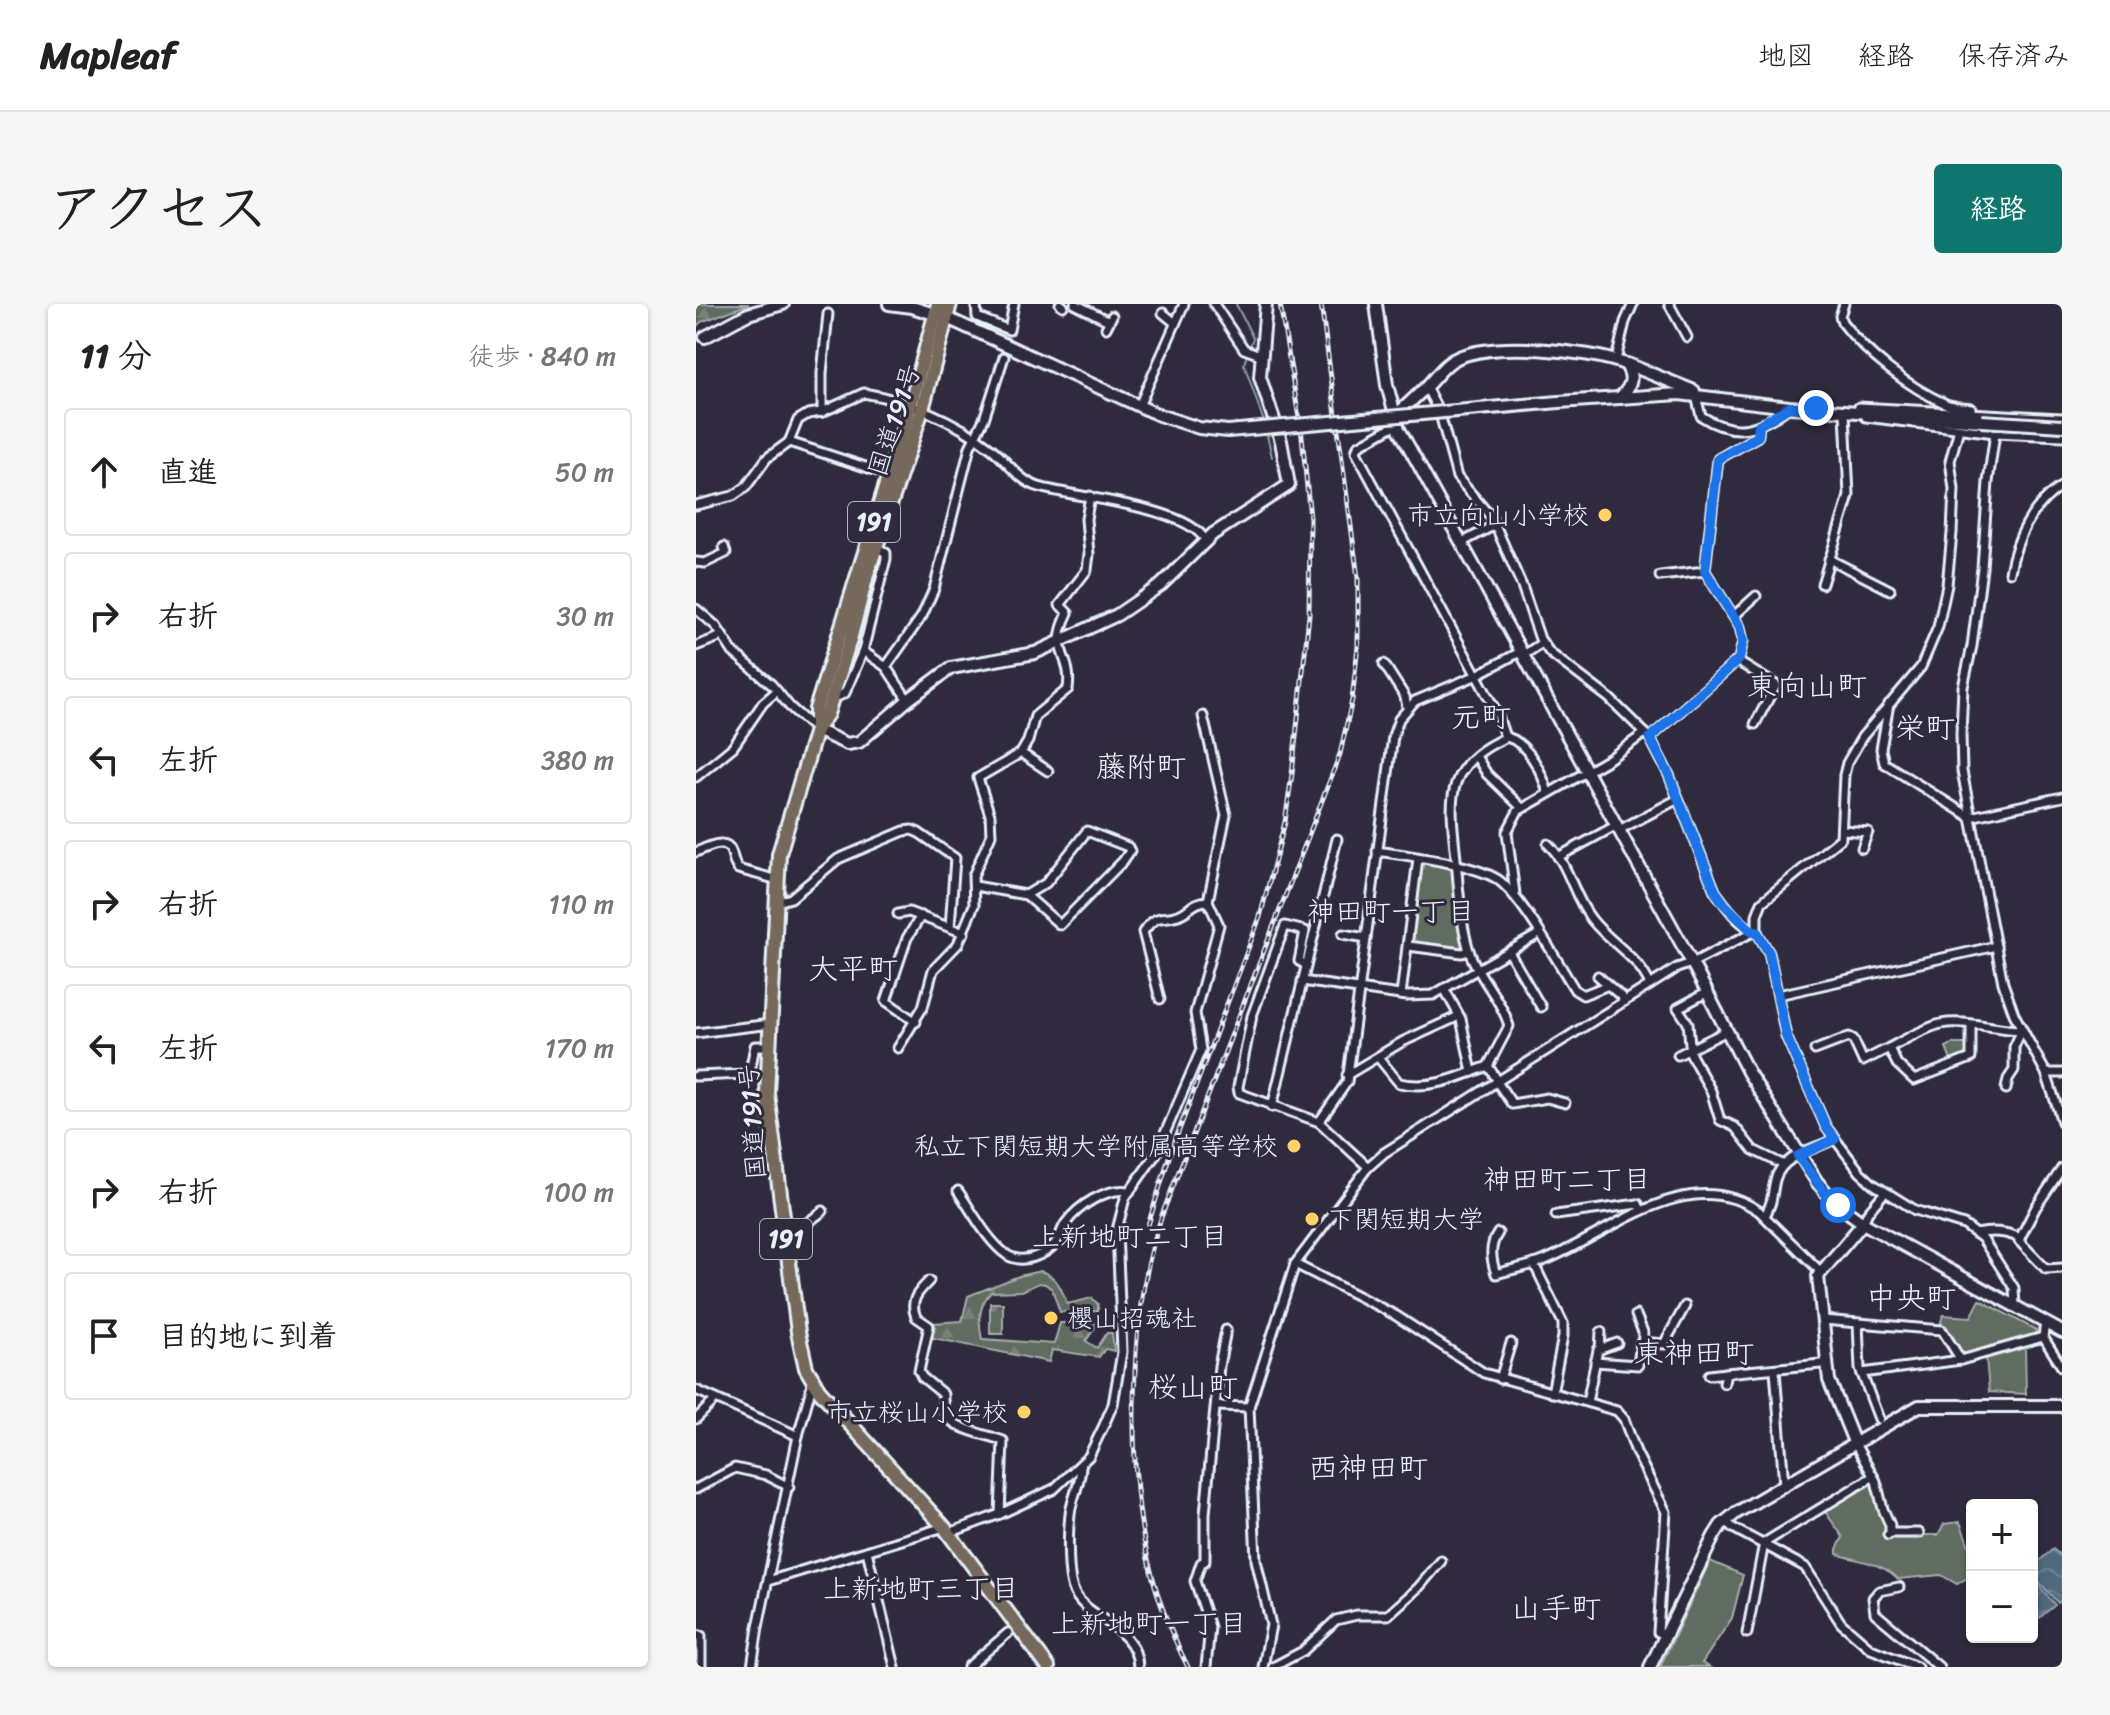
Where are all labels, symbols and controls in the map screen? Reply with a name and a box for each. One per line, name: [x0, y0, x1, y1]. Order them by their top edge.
text: Mapleaf: [40, 22, 176, 89]
text: 地図: [1758, 31, 1814, 80]
text: 経路: [1858, 31, 1914, 80]
text: 保存済み: [1958, 31, 2070, 80]
text: アクセス: [48, 159, 269, 258]
button: 経路: [1934, 164, 2062, 253]
text: 11 分: [80, 326, 152, 386]
text: 徒歩 · 840 m: [468, 333, 616, 379]
street label: 国道191号: [854, 358, 934, 482]
route end: [1798, 390, 1834, 426]
text: 直進: [158, 445, 218, 499]
text: 50 m: [555, 449, 614, 495]
icon: ahead: [82, 450, 126, 494]
place label: 市立向山小学校: [1407, 492, 1589, 538]
road number: 191: [848, 502, 900, 542]
marker: 市立向山小学校: [1596, 506, 1614, 524]
text: 右折: [158, 589, 218, 643]
text: 30 m: [557, 593, 614, 639]
icon: right: [82, 594, 126, 638]
district label: 東向山町: [1747, 659, 1867, 713]
district label: 元町: [1451, 690, 1511, 744]
district label: 栄町: [1895, 701, 1955, 755]
text: 左折: [158, 733, 218, 787]
text: 380 m: [541, 737, 614, 783]
icon: left: [82, 738, 126, 782]
district label: 藤附町: [1096, 740, 1186, 794]
text: 右折: [158, 877, 218, 931]
text: 110 m: [549, 881, 614, 927]
icon: right: [82, 882, 126, 926]
district label: 神田町一丁目: [1307, 887, 1475, 936]
district label: 大平町: [808, 942, 898, 996]
text: 左折: [158, 1021, 218, 1075]
text: 170 m: [545, 1025, 614, 1071]
icon: left: [82, 1026, 126, 1070]
street label: 国道191号: [725, 1062, 779, 1182]
place label: 私立下関短期大学附属高等学校: [914, 1123, 1278, 1169]
marker: 私立下関短期大学附属高等学校: [1285, 1137, 1303, 1155]
district label: 神田町二丁目: [1483, 1155, 1651, 1204]
text: 右折: [158, 1165, 218, 1219]
text: 100 m: [543, 1169, 614, 1215]
icon: right: [82, 1170, 126, 1214]
route start: [1820, 1187, 1856, 1223]
place label: 下関短期大学: [1328, 1196, 1484, 1242]
marker: 下関短期大学: [1303, 1210, 1321, 1228]
district label: 上新地町二丁目: [1032, 1212, 1228, 1261]
road number: 191: [760, 1219, 812, 1259]
district label: 中央町: [1866, 1271, 1956, 1325]
place label: 櫻山招魂社: [1067, 1295, 1197, 1341]
text: 目的地に到着: [158, 1309, 338, 1363]
marker: 櫻山招魂社: [1042, 1309, 1060, 1327]
icon: arrive: [82, 1314, 126, 1358]
district label: 東神田町: [1634, 1326, 1754, 1380]
district label: 桜山町: [1148, 1360, 1238, 1414]
place label: 市立桜山小学校: [826, 1389, 1008, 1435]
marker: 市立桜山小学校: [1015, 1403, 1033, 1421]
district label: 西神田町: [1308, 1441, 1428, 1495]
map controls: [1966, 1499, 2038, 1643]
button: +: [1966, 1499, 2038, 1571]
district label: 上新地町三丁目: [823, 1564, 1019, 1613]
button: −: [1966, 1571, 2038, 1643]
district label: 山手町: [1511, 1581, 1601, 1635]
district label: 上新地町一丁目: [1051, 1599, 1247, 1648]

